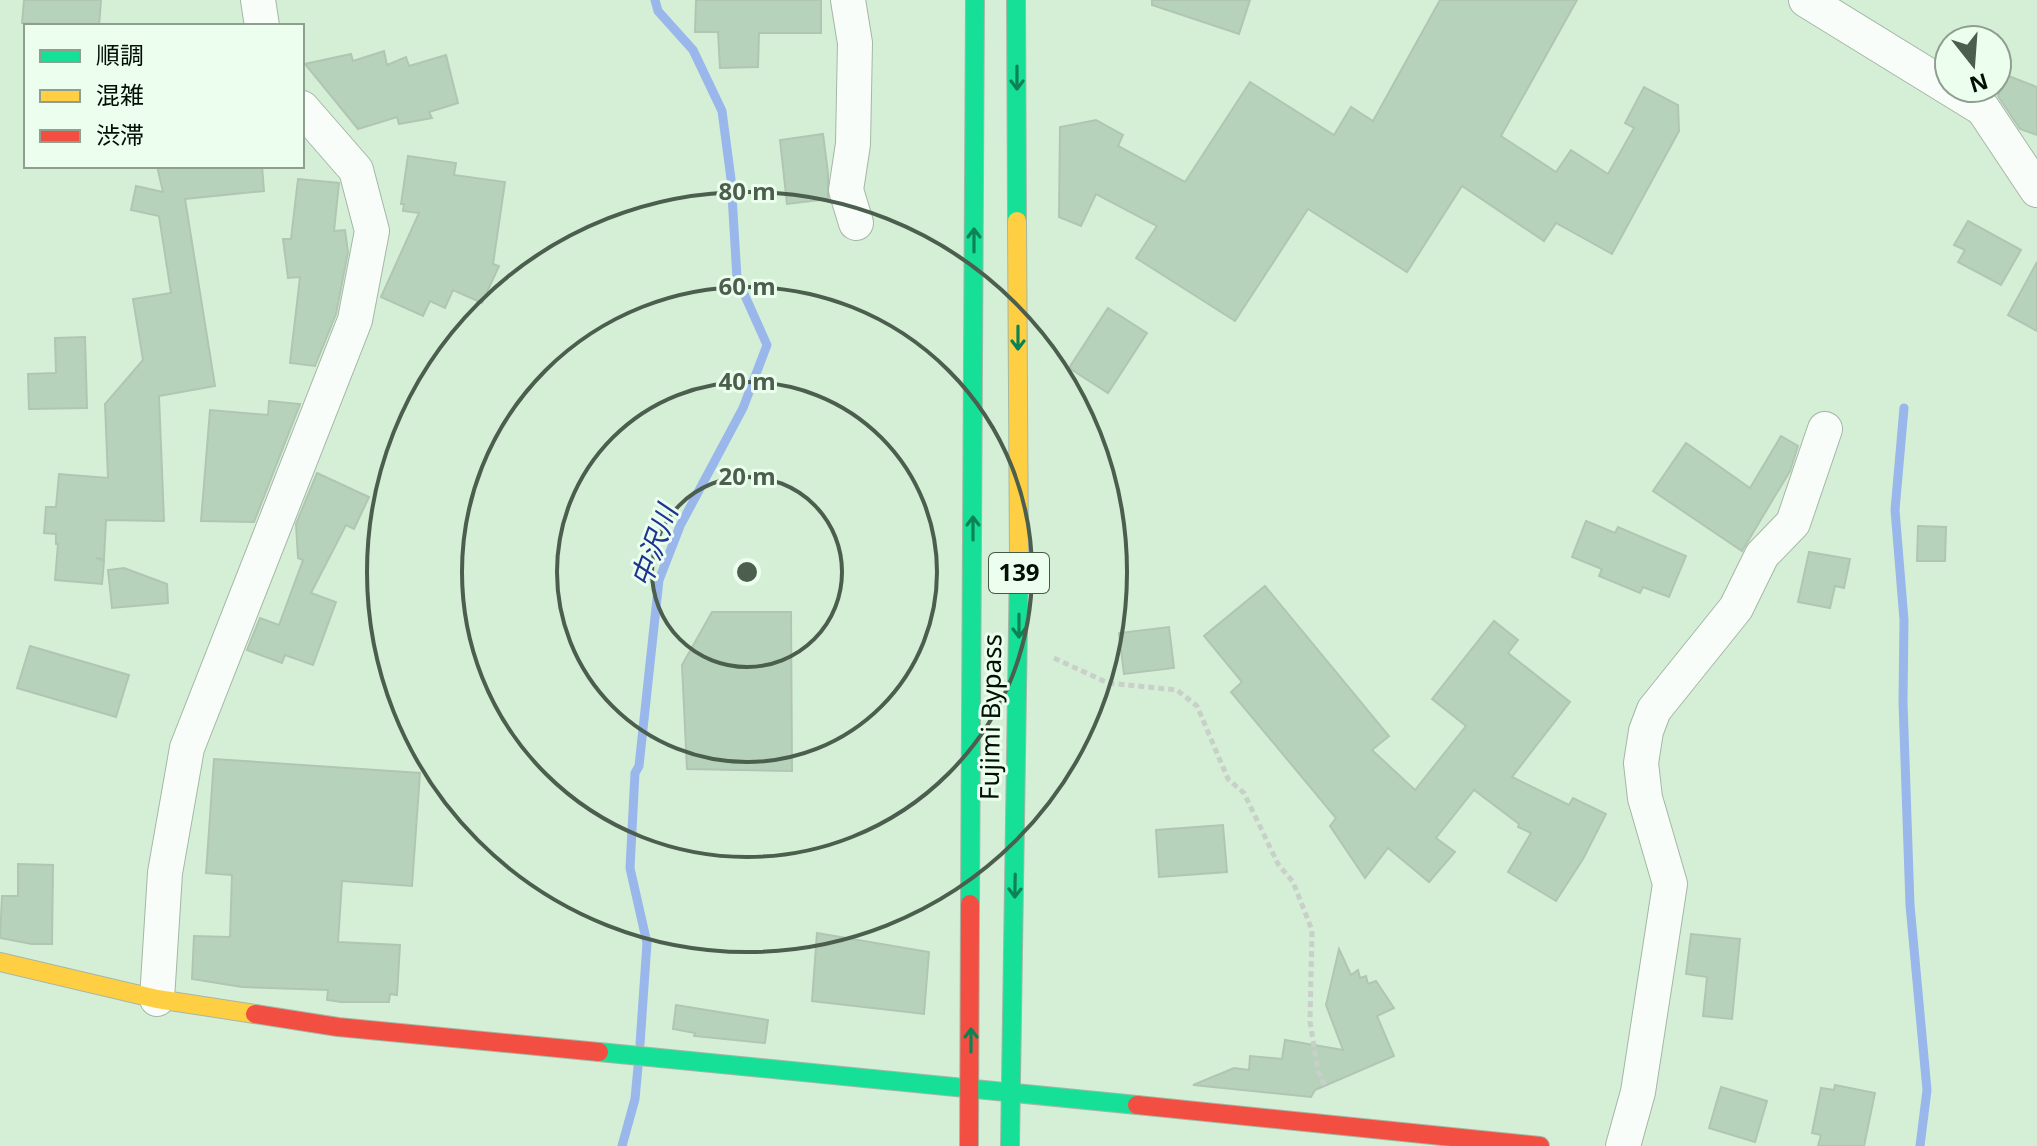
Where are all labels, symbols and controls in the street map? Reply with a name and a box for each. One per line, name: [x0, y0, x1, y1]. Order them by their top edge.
legend: [24, 24, 304, 168]
north arrow: [1933, 24, 2013, 104]
text: 順調: [96, 38, 144, 71]
one-way arrow: [1009, 64, 1025, 91]
text: N: [1966, 67, 1992, 101]
text: 混雑: [96, 78, 144, 111]
text: 渋滞: [96, 118, 144, 151]
text: 80 m: [718, 174, 776, 207]
one-way arrow: [966, 227, 982, 254]
text: 60 m: [718, 269, 776, 302]
one-way arrow: [1010, 324, 1026, 351]
text: 40 m: [718, 364, 776, 397]
text: 20 m: [718, 459, 776, 492]
water label: 中沢川: [621, 497, 686, 592]
one-way arrow: [965, 515, 981, 542]
road number: 139: [989, 553, 1049, 593]
centre of rings: [733, 558, 761, 586]
one-way arrow: [1011, 612, 1027, 639]
street label: Fujimi Bypass: [971, 633, 1009, 800]
one-way arrow: [1007, 872, 1022, 899]
one-way arrow: [963, 1027, 979, 1054]

